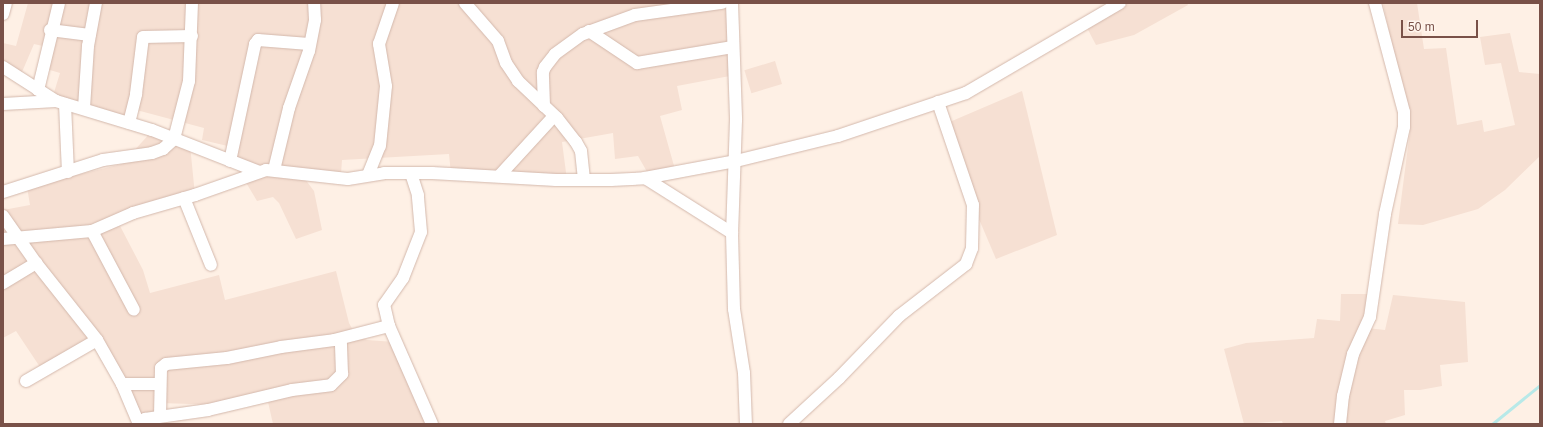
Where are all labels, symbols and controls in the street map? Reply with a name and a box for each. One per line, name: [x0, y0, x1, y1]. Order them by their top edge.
scale bar: [1403, 12, 1480, 38]
text: 50 m: [1408, 20, 1435, 34]

